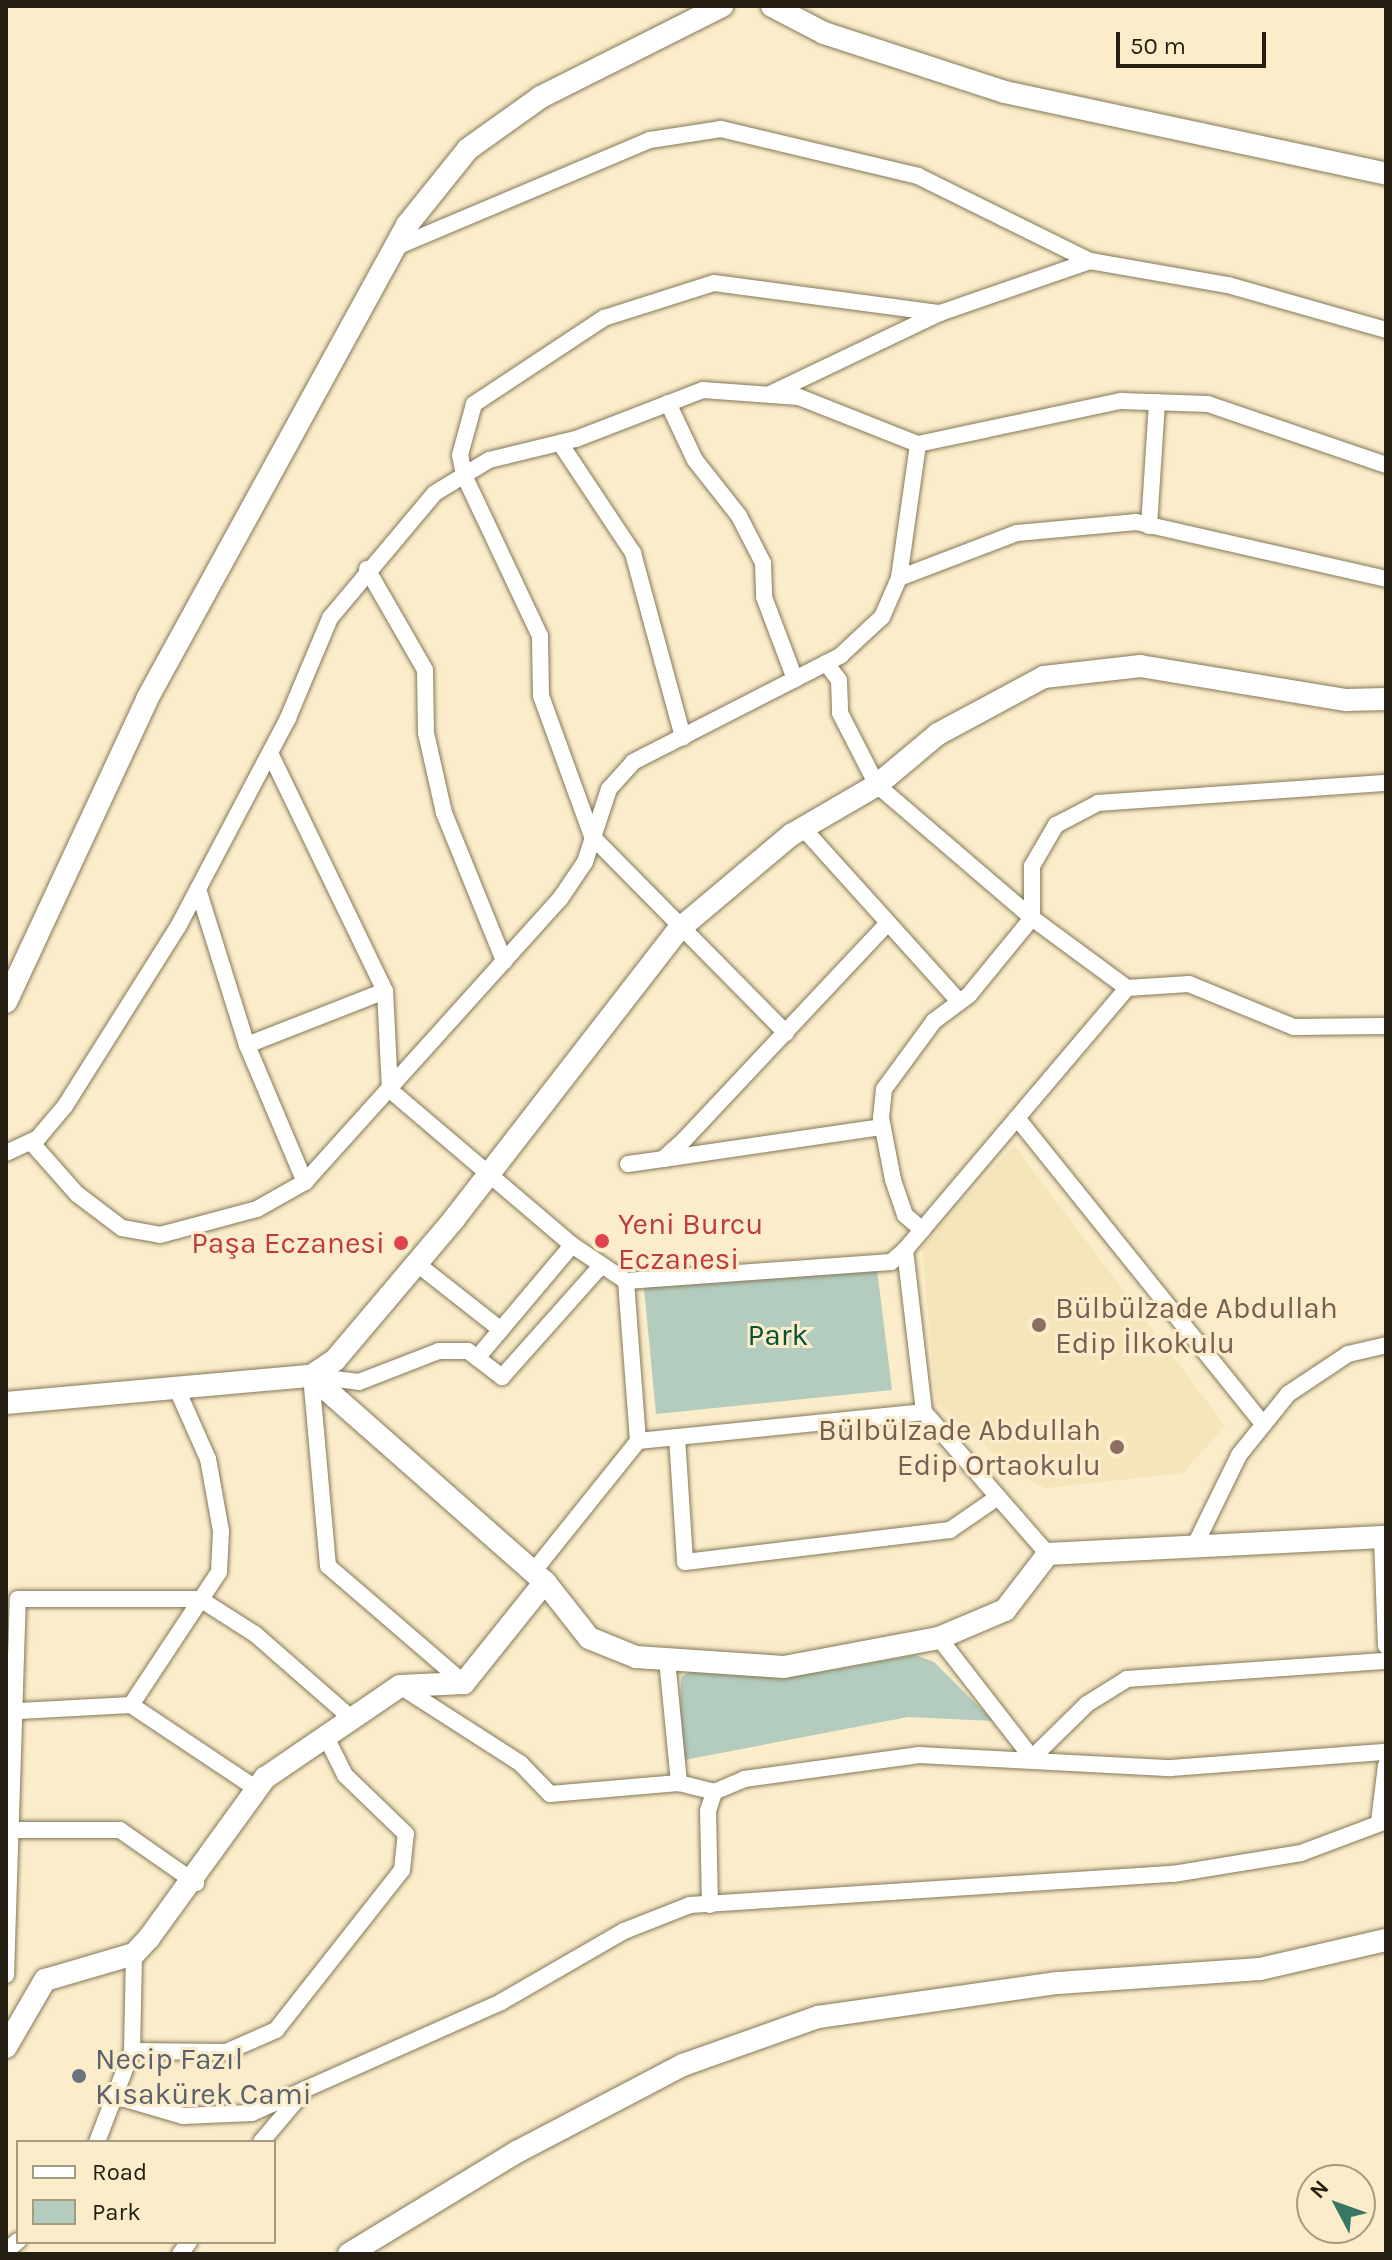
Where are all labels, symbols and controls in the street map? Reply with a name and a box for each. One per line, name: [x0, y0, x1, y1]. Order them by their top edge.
scale bar: [1120, 16, 1270, 66]
text: 50 m: [1130, 32, 1186, 60]
place label: Yeni Burcu Eczanesi: [618, 1206, 763, 1276]
place label: Paşa Eczanesi: [191, 1225, 385, 1261]
marker: Yeni Burcu Eczanesi: [593, 1232, 611, 1250]
marker: Paşa Eczanesi: [392, 1234, 410, 1252]
place label: Bülbülzade Abdullah Edip İlkokulu: [1055, 1290, 1338, 1360]
marker: Bülbülzade Abdullah Edip İlkokulu: [1030, 1316, 1048, 1334]
park label: Park: [748, 1317, 808, 1353]
place label: Bülbülzade Abdullah Edip Ortaokulu: [818, 1412, 1101, 1482]
marker: Bülbülzade Abdullah Edip Ortaokulu: [1108, 1438, 1126, 1456]
place label: Necip Fazıl Kısakürek Cami: [95, 2041, 312, 2112]
marker: Necip Fazıl Kısakürek Cami: [70, 2067, 88, 2085]
legend: [16, 2140, 276, 2244]
text: Road: [92, 2158, 147, 2186]
north arrow: [1296, 2164, 1376, 2244]
text: N: [1304, 2175, 1334, 2204]
text: Park: [92, 2198, 141, 2226]

